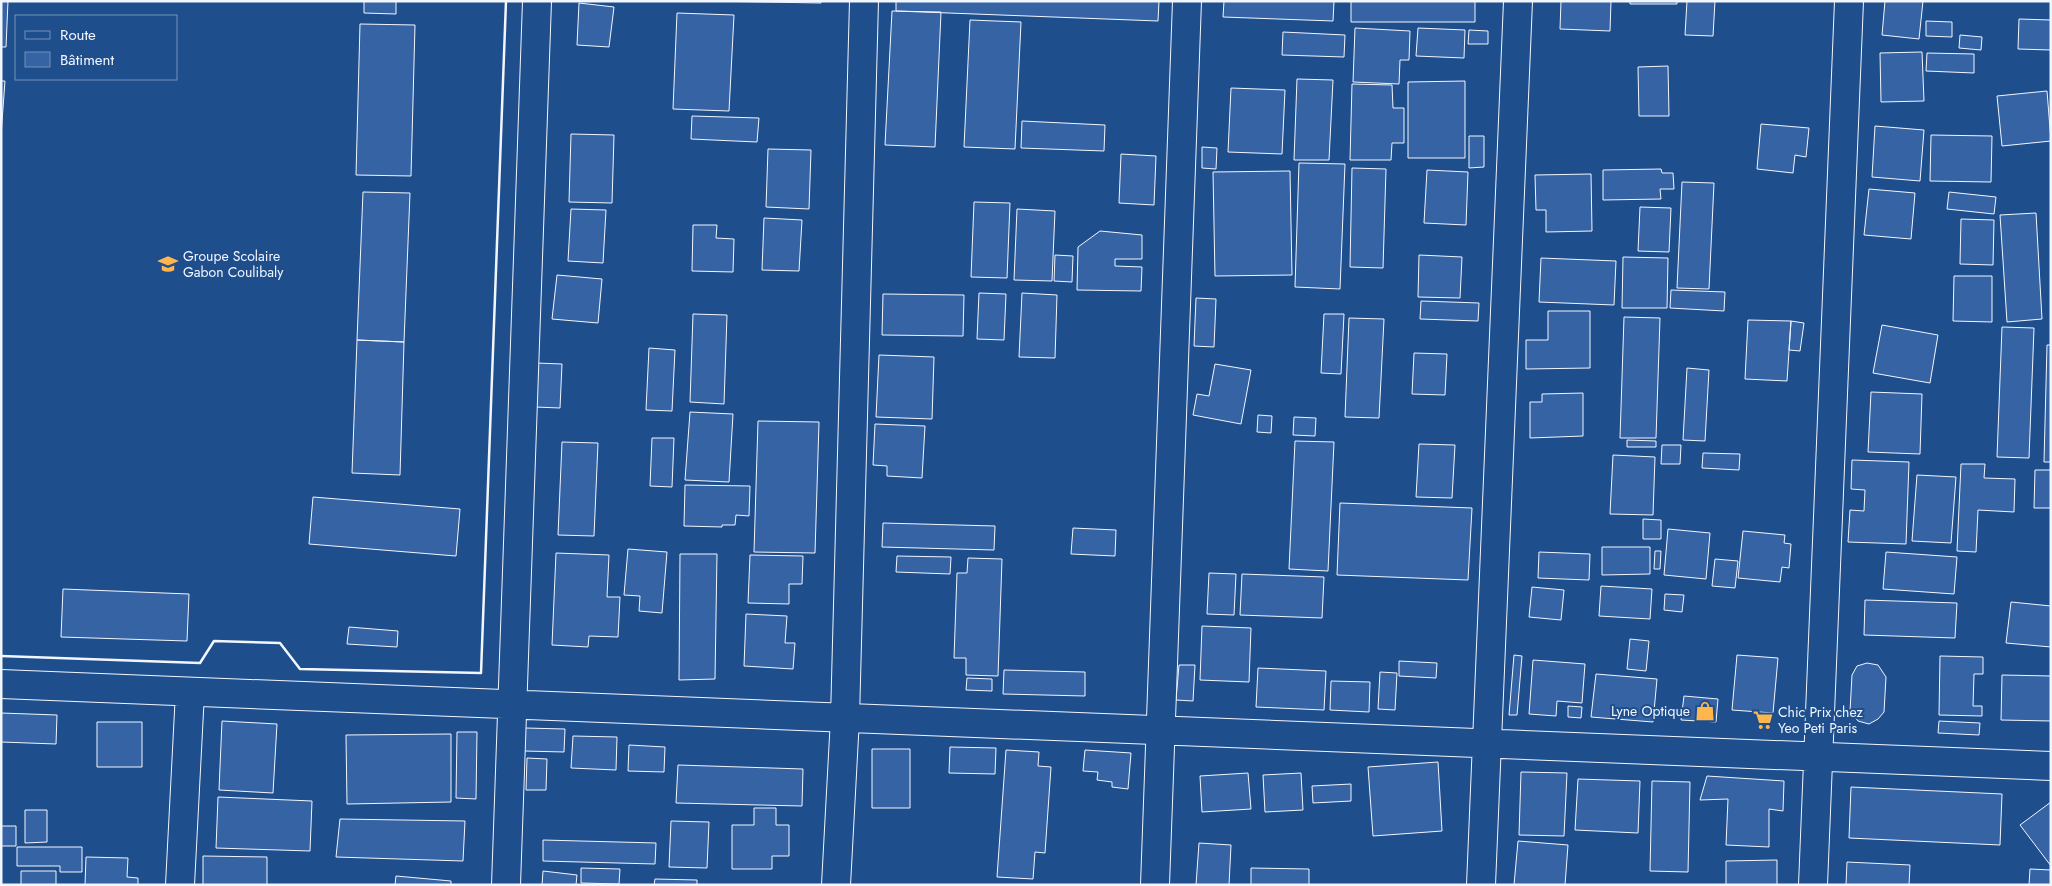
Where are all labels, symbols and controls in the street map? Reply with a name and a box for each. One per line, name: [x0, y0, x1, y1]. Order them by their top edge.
legend: [15, 15, 178, 80]
text: Route: [60, 24, 96, 46]
text: Bâtiment: [60, 49, 114, 71]
place label: Groupe Scolaire Gabon Coulibaly: [183, 246, 284, 282]
school or university icon: Groupe Scolaire Gabon Coulibaly: [157, 253, 179, 275]
shop icon: Lyne Optique: [1694, 700, 1716, 722]
place label: Lyne Optique: [1611, 701, 1690, 721]
place label: Chic Prix chez Yeo Peti Paris: [1778, 702, 1863, 738]
supermarket icon: Chic Prix chez Yeo Peti Paris: [1752, 709, 1774, 731]

